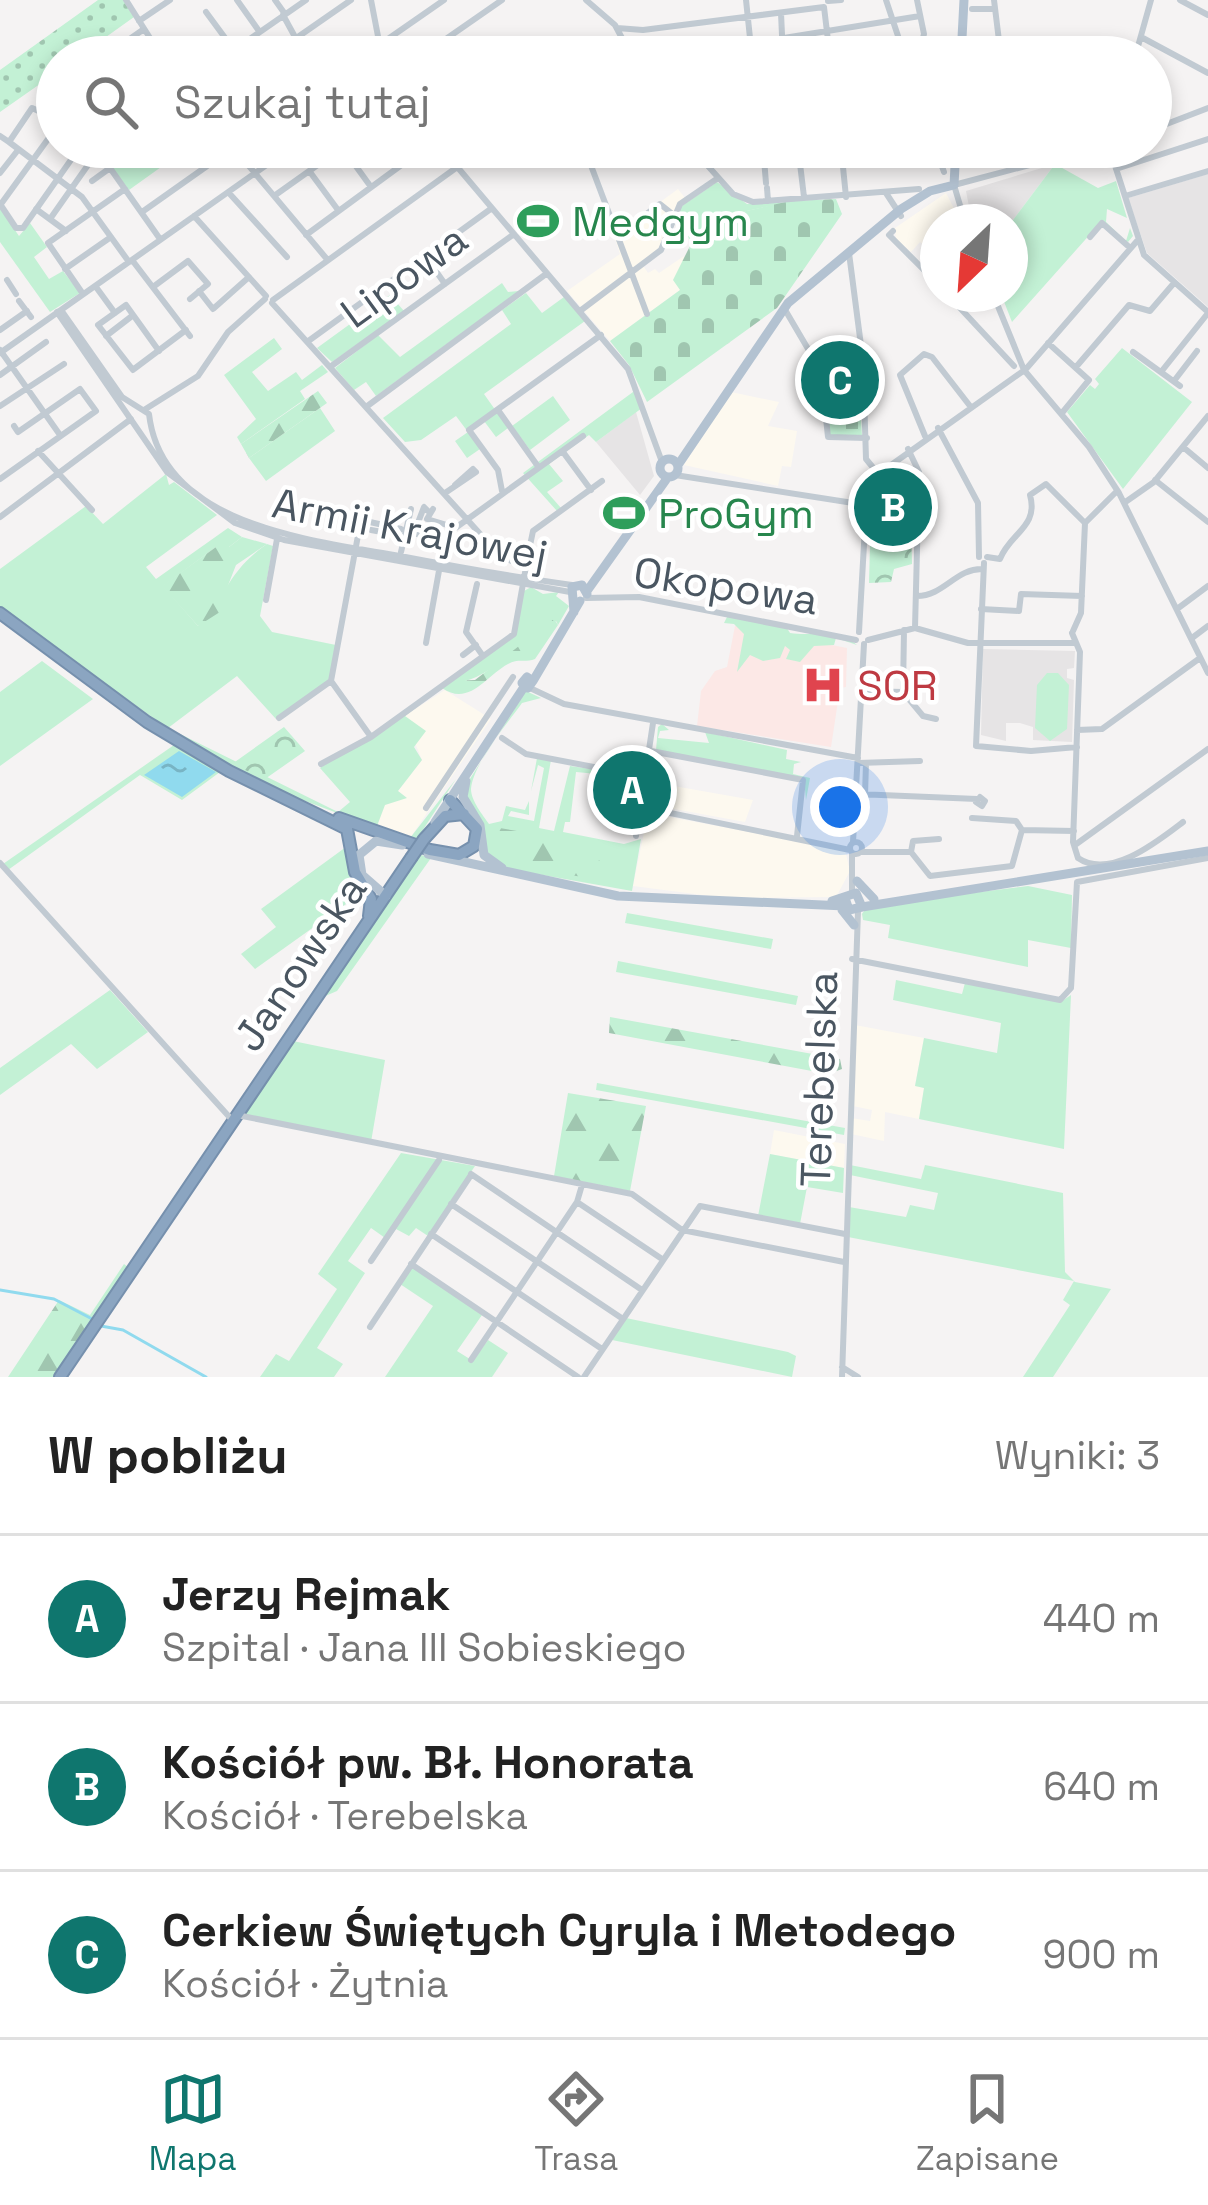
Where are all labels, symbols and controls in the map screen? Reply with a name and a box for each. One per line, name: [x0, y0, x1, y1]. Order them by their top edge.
search box: [36, 36, 1172, 168]
icon: search: [78, 69, 144, 135]
text: Szukaj tutaj: [174, 74, 431, 131]
place label: Medgym: [572, 195, 749, 248]
sports icon: Medgym: [515, 198, 561, 244]
north arrow: [920, 204, 1028, 312]
street label: Lipowa: [330, 212, 478, 340]
pin: C: [801, 335, 879, 425]
pin: B: [854, 462, 932, 552]
street label: Armii Krajowej: [268, 476, 552, 582]
place label: ProGym: [658, 487, 814, 540]
sports icon: ProGym: [601, 490, 647, 536]
street label: Okopowa: [630, 545, 822, 627]
place label: SOR: [857, 659, 937, 712]
hospital icon: SOR: [800, 662, 846, 708]
pin: A: [593, 745, 671, 835]
your location: [810, 777, 870, 837]
street label: Janowska: [222, 865, 378, 1061]
street label: Terebelska: [789, 970, 849, 1188]
text: W pobliżu: [48, 1423, 288, 1488]
text: Wyniki: 3: [995, 1431, 1160, 1480]
text: Jerzy Rejmak: [162, 1566, 450, 1623]
text: A: [75, 1594, 99, 1643]
text: 440 m: [1043, 1594, 1160, 1643]
text: Szpital · Jana III Sobieskiego: [162, 1623, 687, 1672]
text: Kościół pw. Bł. Honorata: [162, 1734, 694, 1791]
text: B: [74, 1762, 100, 1811]
text: 640 m: [1043, 1762, 1160, 1811]
text: Kościół · Terebelska: [162, 1791, 528, 1840]
text: Cerkiew Świętych Cyryla i Metodego: [162, 1902, 956, 1959]
text: C: [74, 1930, 100, 1979]
text: 900 m: [1043, 1930, 1160, 1979]
text: Kościół · Żytnia: [162, 1959, 448, 2008]
tab: Mapa: [149, 2066, 237, 2180]
tab: Trasa: [534, 2066, 618, 2180]
tab: Zapisane: [916, 2066, 1059, 2180]

